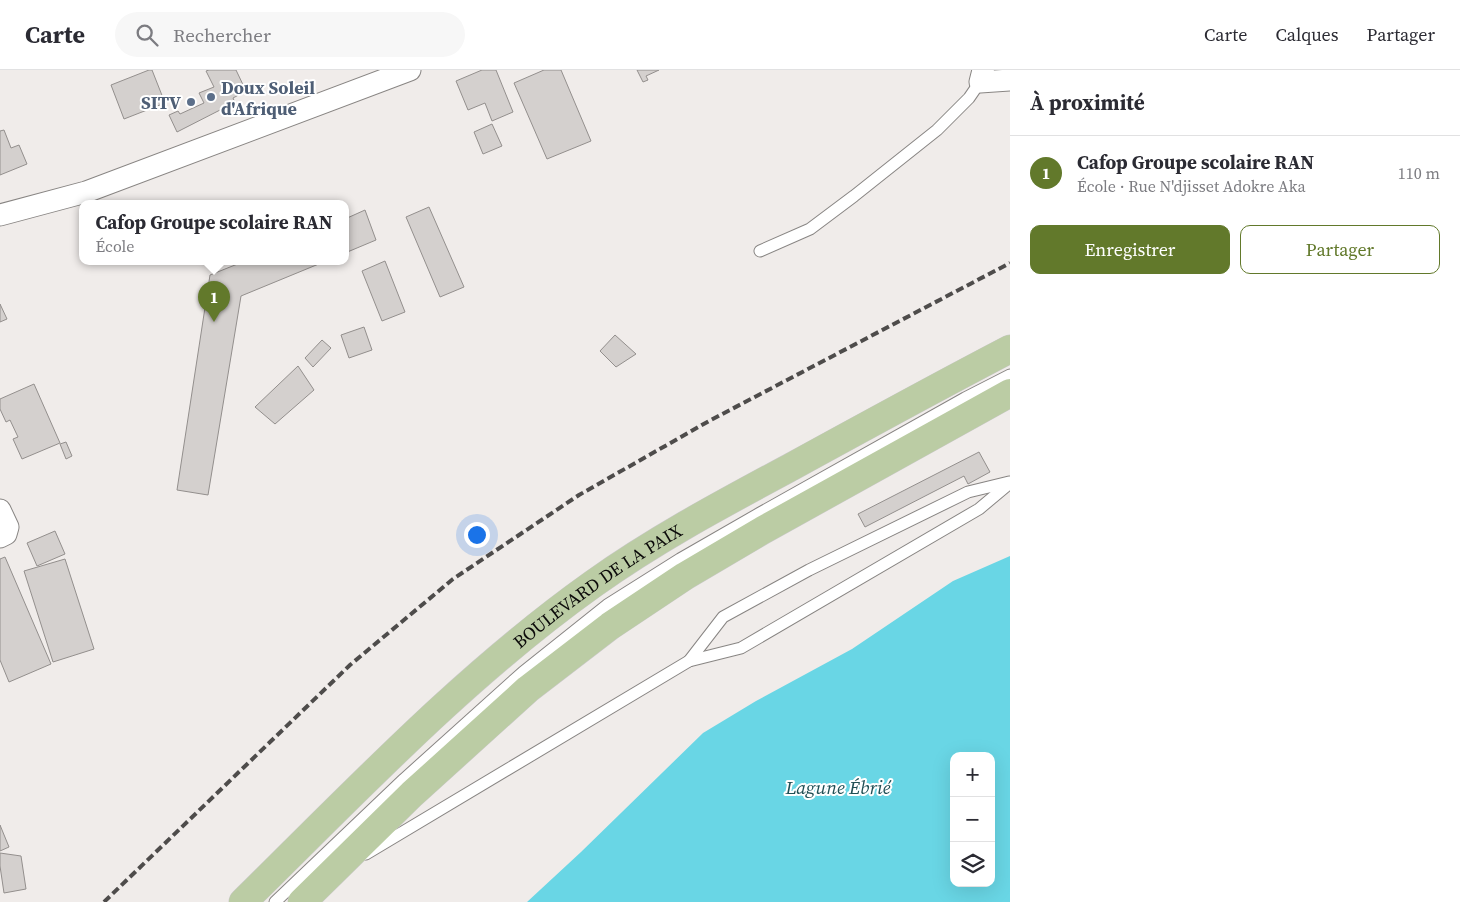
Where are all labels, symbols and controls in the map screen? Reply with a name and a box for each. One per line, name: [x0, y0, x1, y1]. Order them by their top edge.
search box: [115, 12, 465, 57]
text: Carte: [25, 18, 85, 51]
icon: search: [133, 21, 161, 49]
text: Rechercher: [173, 22, 271, 48]
text: Carte: [1204, 22, 1247, 47]
text: Calques: [1275, 22, 1339, 47]
text: Partager: [1367, 22, 1435, 47]
place label: Doux Soleil d'Afrique: [221, 75, 315, 121]
text: À proximité: [1030, 88, 1145, 117]
place label: SITV: [141, 90, 181, 115]
marker: Doux Soleil d'Afrique: [205, 91, 217, 103]
marker: SITV: [185, 96, 197, 108]
text: Cafop Groupe scolaire RAN: [1077, 149, 1314, 175]
text: 1: [1042, 162, 1050, 184]
text: 110 m: [1398, 162, 1440, 184]
text: École · Rue N'djisset Adokre Aka: [1077, 175, 1306, 197]
popup: [79, 200, 349, 265]
text: Cafop Groupe scolaire RAN: [95, 209, 333, 235]
button: Enregistrer: [1030, 225, 1230, 274]
button: Partager: [1240, 225, 1440, 274]
text: École: [95, 235, 134, 257]
pin: 1: [198, 281, 230, 322]
street label: BOULEVARD DE LA PAIX: [507, 517, 687, 654]
your location: [464, 522, 490, 548]
map controls: [950, 752, 995, 887]
button: +: [950, 752, 995, 797]
water label: Lagune Ébrié: [784, 774, 892, 800]
button: −: [950, 797, 995, 842]
button: layers: [950, 842, 995, 887]

